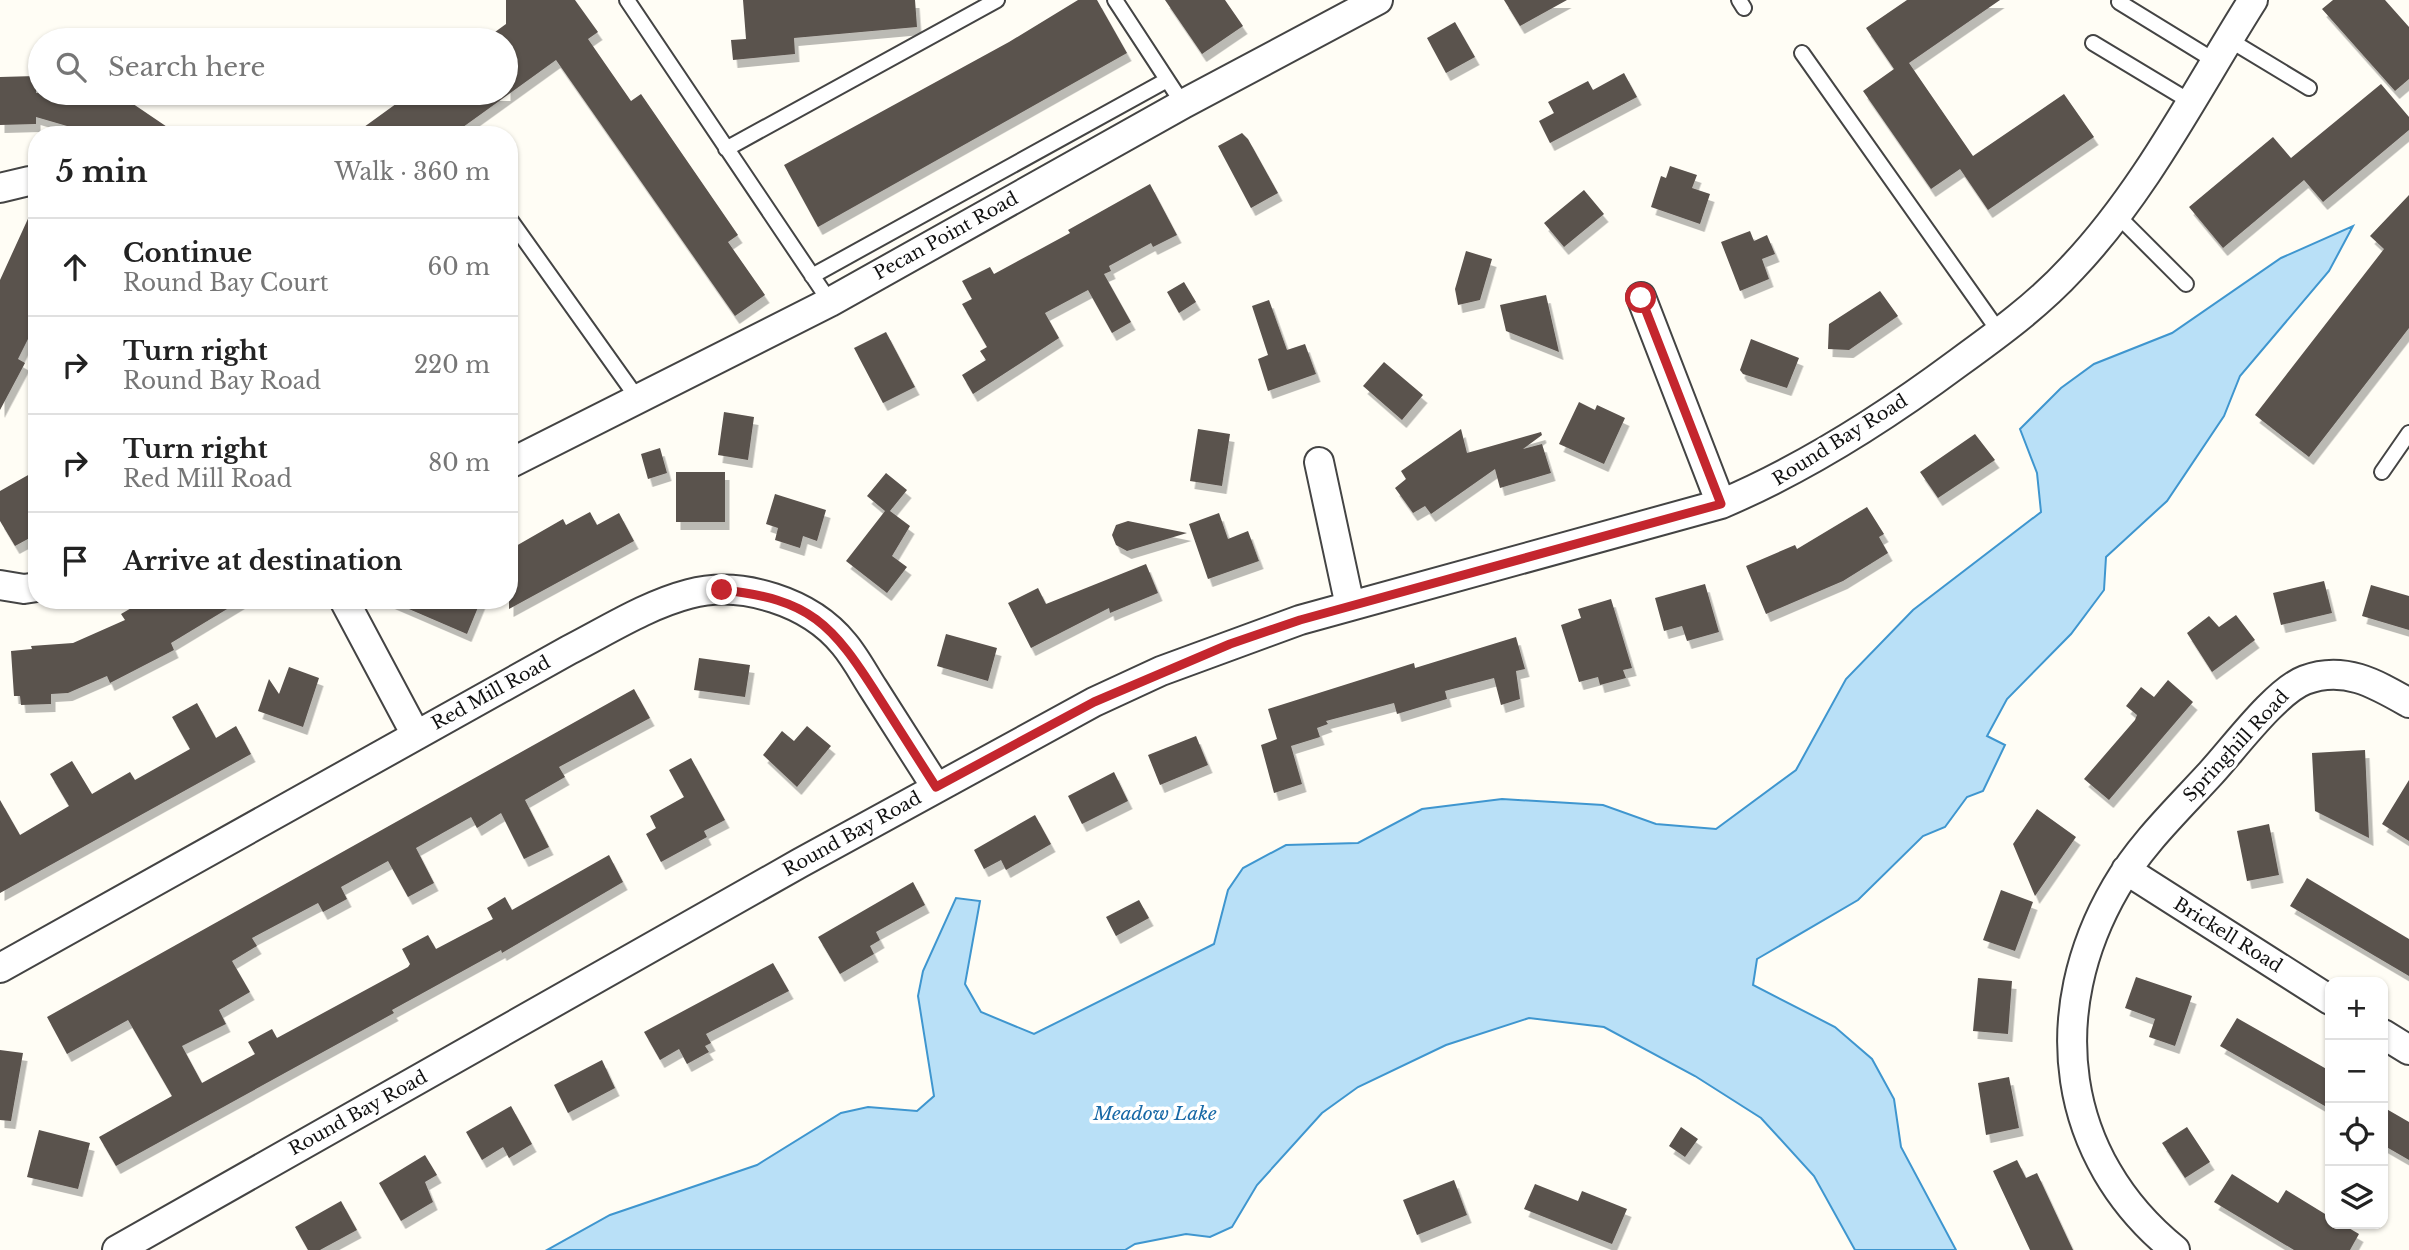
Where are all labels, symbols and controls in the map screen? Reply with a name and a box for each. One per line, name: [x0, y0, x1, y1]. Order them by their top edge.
search box: [28, 28, 518, 105]
icon: search: [52, 48, 90, 86]
text: Search here: [108, 51, 265, 83]
text: 5 min: [56, 153, 148, 190]
text: Walk · 360 m: [334, 158, 490, 186]
street label: Pecan Point Road: [870, 187, 1022, 285]
text: Continue: [123, 237, 252, 269]
icon: ahead: [56, 248, 94, 286]
text: 60 m: [428, 253, 490, 281]
text: Round Bay Court: [123, 269, 328, 297]
route start: [1625, 282, 1656, 313]
text: Turn right: [123, 335, 268, 367]
icon: right: [56, 346, 94, 384]
text: 220 m: [414, 351, 490, 379]
text: Round Bay Road: [123, 367, 321, 395]
street label: Round Bay Road: [1768, 390, 1912, 490]
text: Turn right: [123, 433, 268, 465]
icon: right: [56, 444, 94, 482]
text: 80 m: [428, 449, 490, 477]
text: Red Mill Road: [123, 465, 292, 493]
icon: arrive: [56, 542, 94, 580]
text: Arrive at destination: [123, 545, 403, 577]
route end: [706, 574, 737, 605]
street label: Red Mill Road: [428, 651, 554, 735]
street label: Springhill Road: [2179, 685, 2293, 807]
street label: Round Bay Road: [779, 787, 925, 881]
street label: Brickell Road: [2170, 893, 2286, 977]
map controls: [2325, 977, 2388, 1229]
button: +: [2325, 977, 2388, 1040]
button: −: [2325, 1040, 2388, 1103]
street label: Round Bay Road: [285, 1066, 431, 1160]
water label: Meadow Lake: [1092, 1102, 1217, 1125]
button: locate: [2325, 1103, 2388, 1166]
button: layers: [2325, 1166, 2388, 1229]

